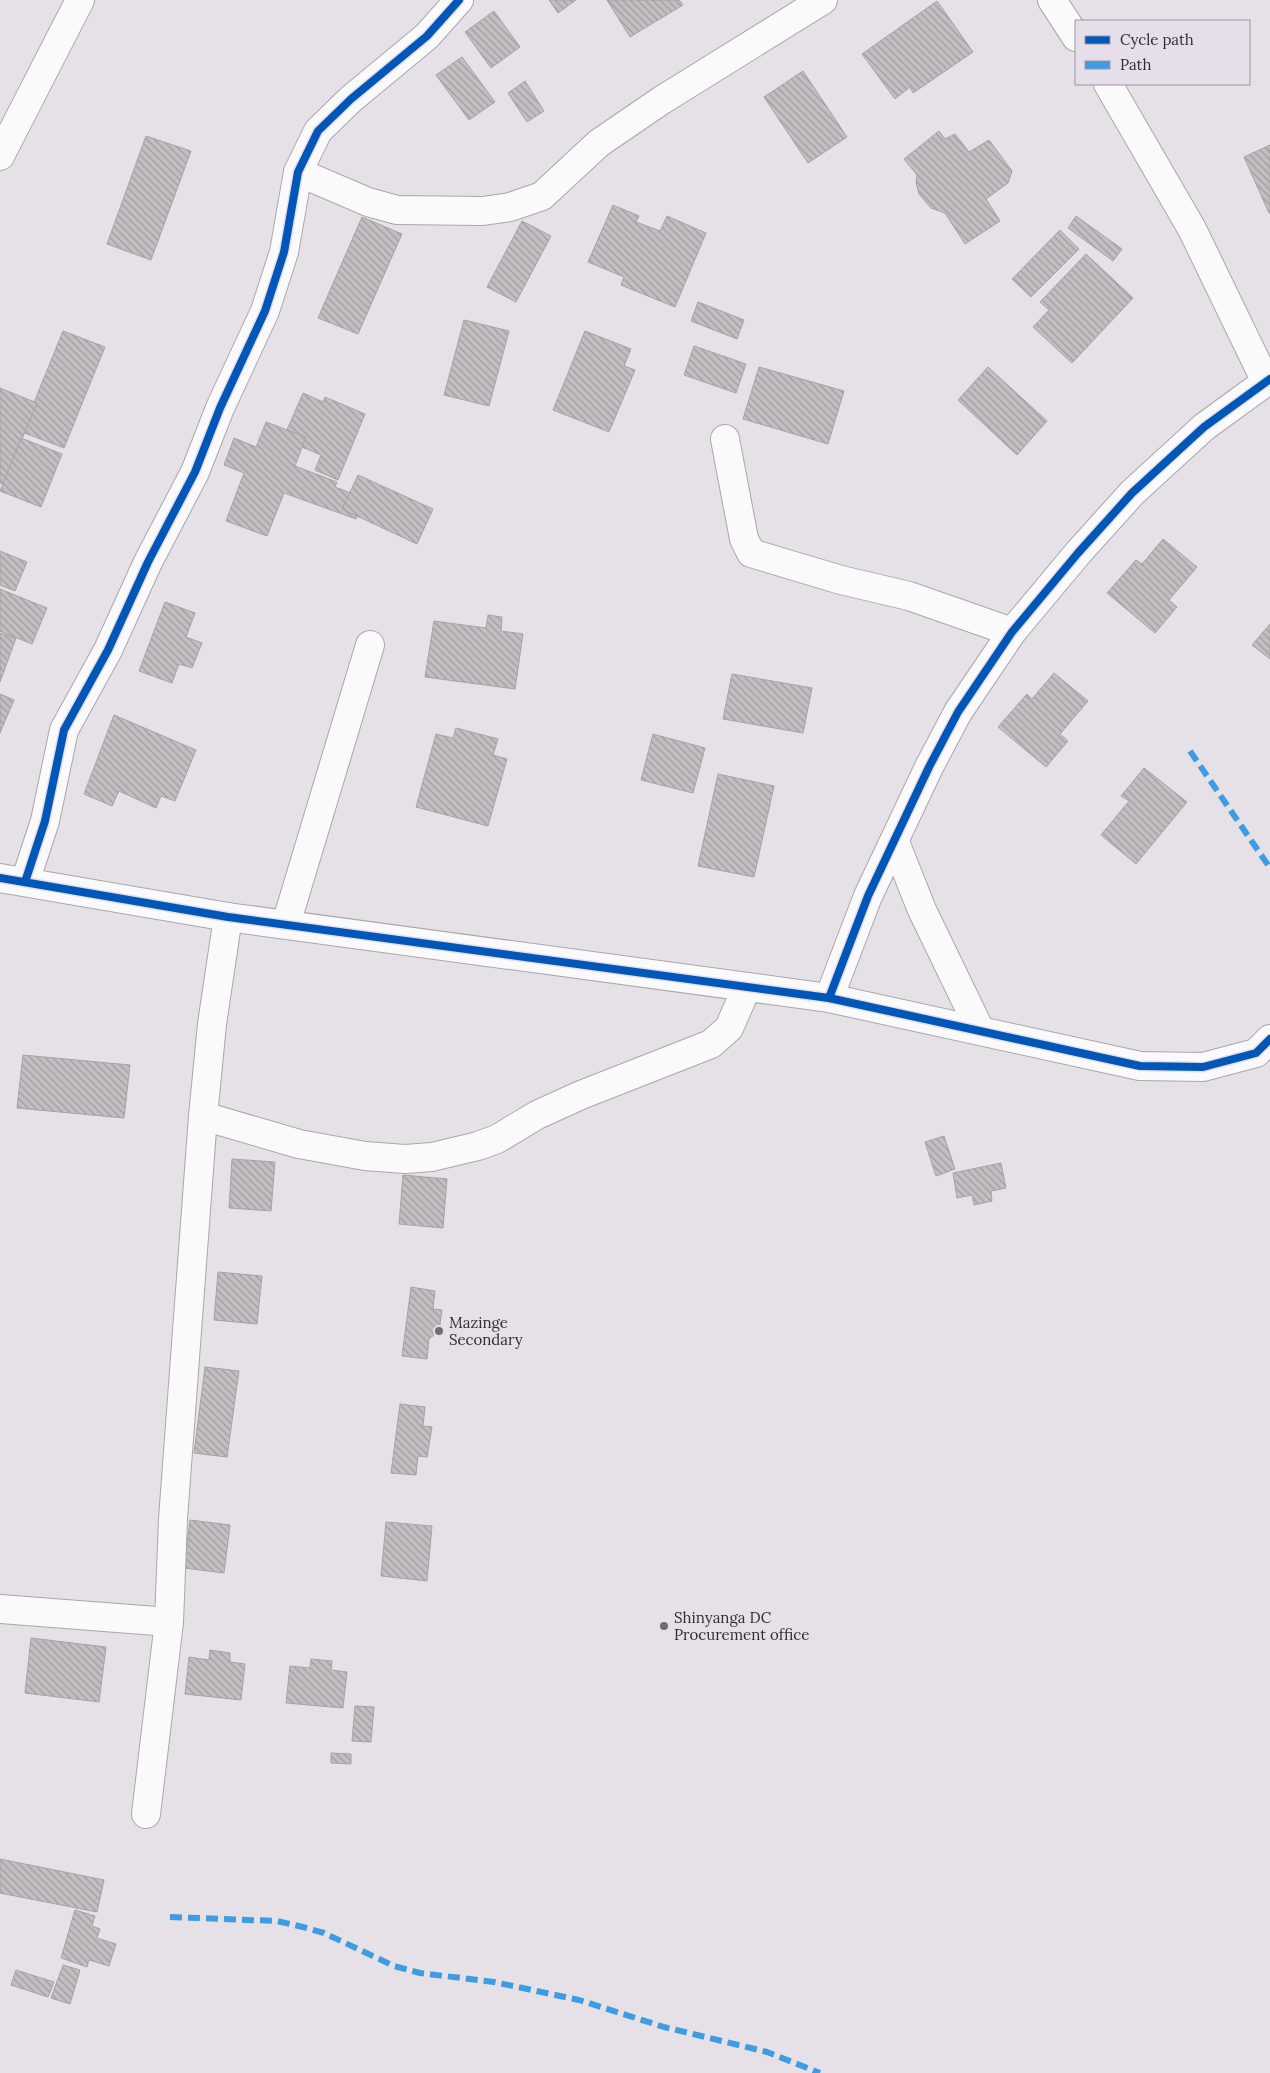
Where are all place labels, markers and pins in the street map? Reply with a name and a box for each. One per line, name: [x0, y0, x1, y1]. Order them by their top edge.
place label: Mazinge Secondary: [449, 1313, 523, 1349]
marker: Mazinge Secondary: [433, 1325, 445, 1337]
place label: Shinyanga DC Procurement office: [674, 1608, 809, 1644]
marker: Shinyanga DC Procurement office: [658, 1620, 670, 1632]

